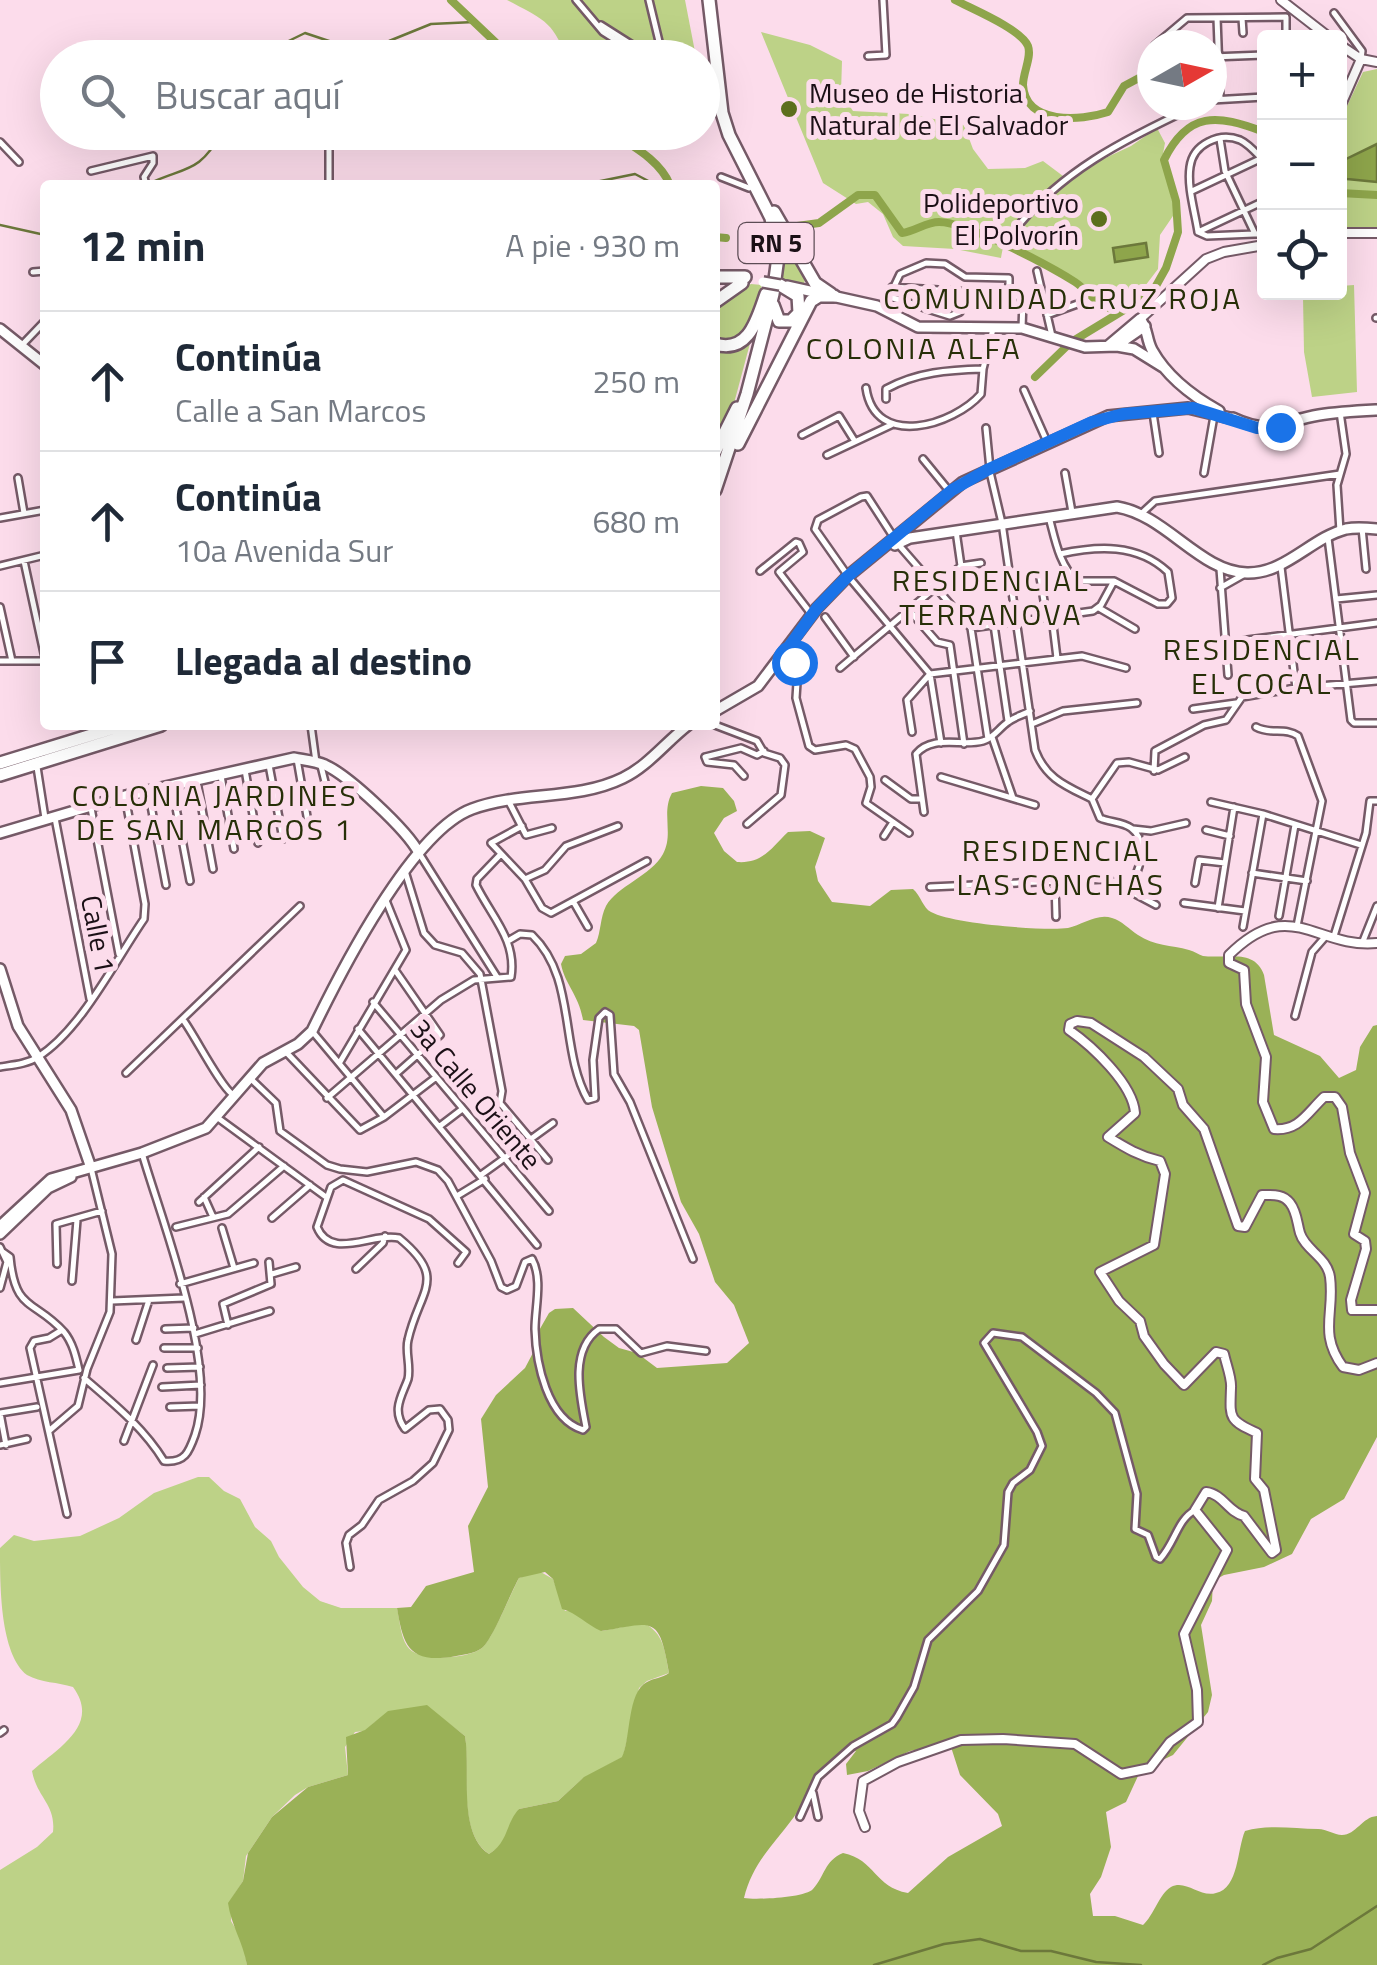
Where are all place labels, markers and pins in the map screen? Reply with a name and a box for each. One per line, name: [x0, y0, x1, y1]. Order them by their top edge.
place label: Museo de Historia Natural de El Salvador: [809, 71, 1069, 146]
marker: Museo de Historia Natural de El Salvador: [778, 98, 800, 120]
place label: Polideportivo El Polvorín: [923, 181, 1079, 256]
marker: Polideportivo El Polvorín: [1088, 208, 1110, 230]

